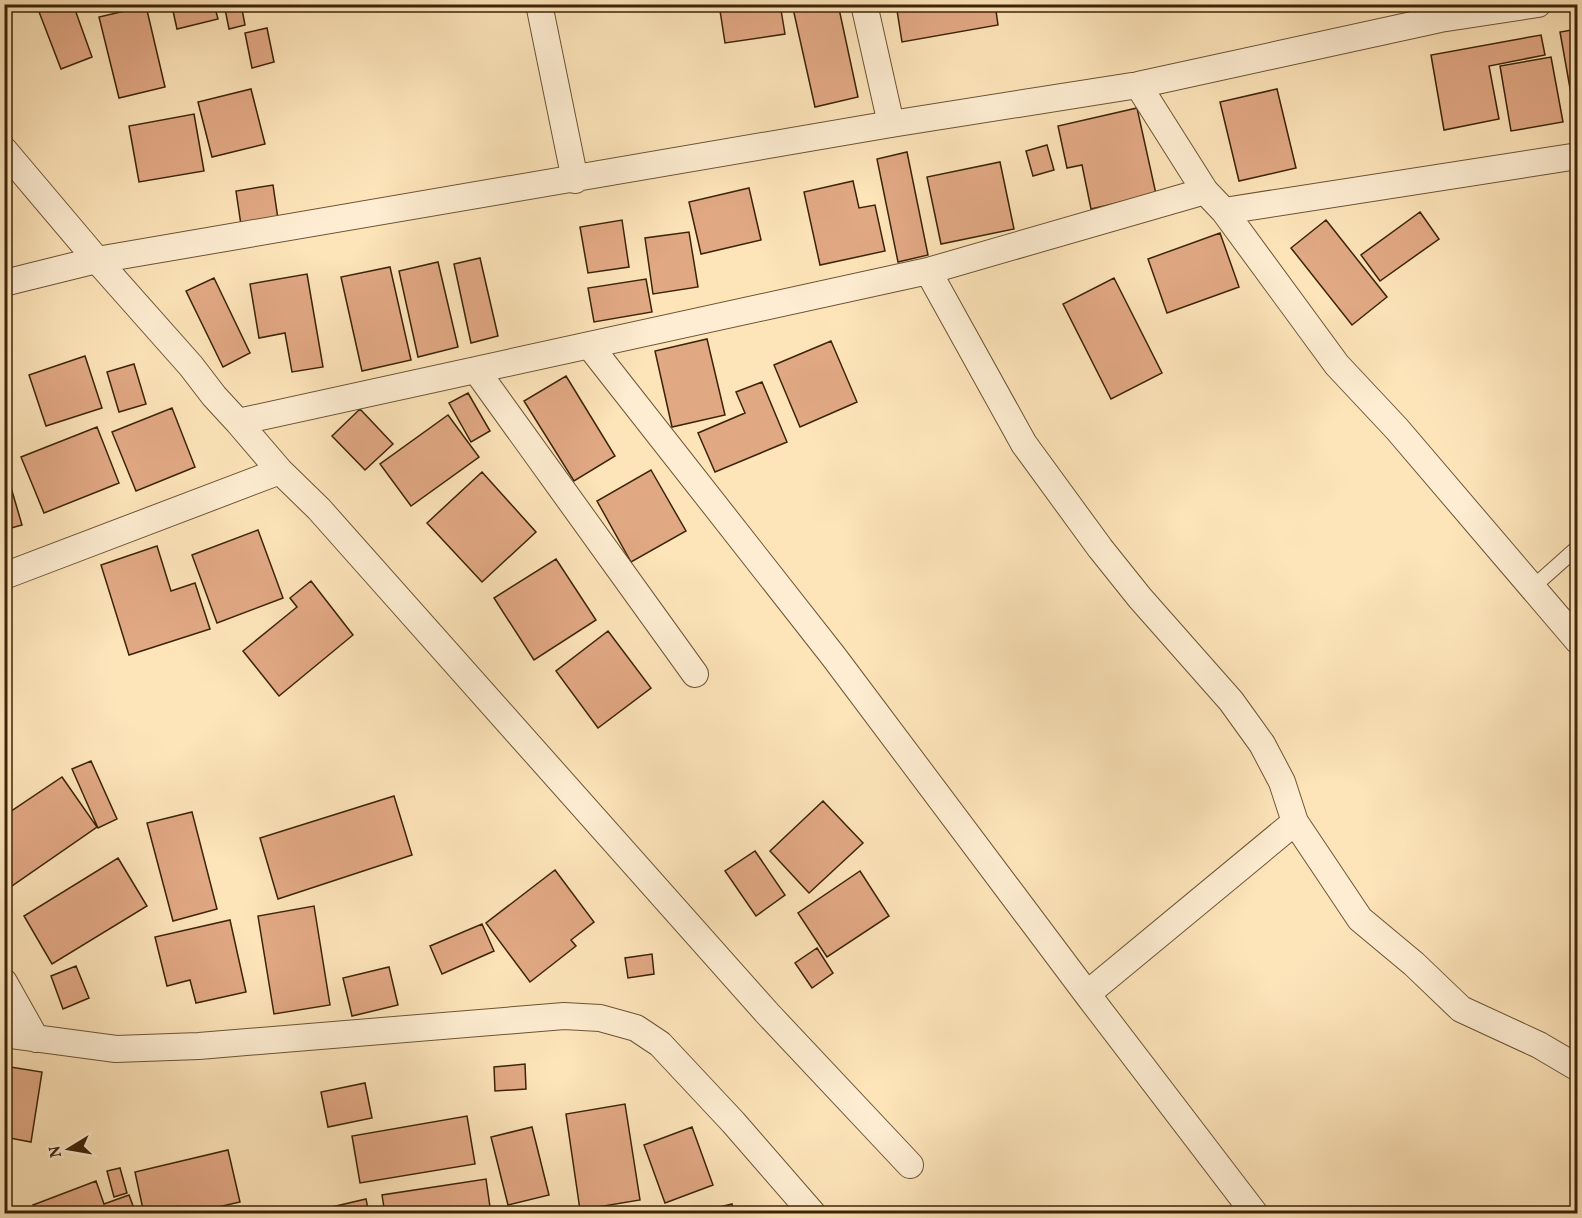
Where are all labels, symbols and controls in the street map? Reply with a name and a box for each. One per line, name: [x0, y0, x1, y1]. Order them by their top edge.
north arrow: [39, 1119, 99, 1179]
text: N: [44, 1143, 68, 1159]

